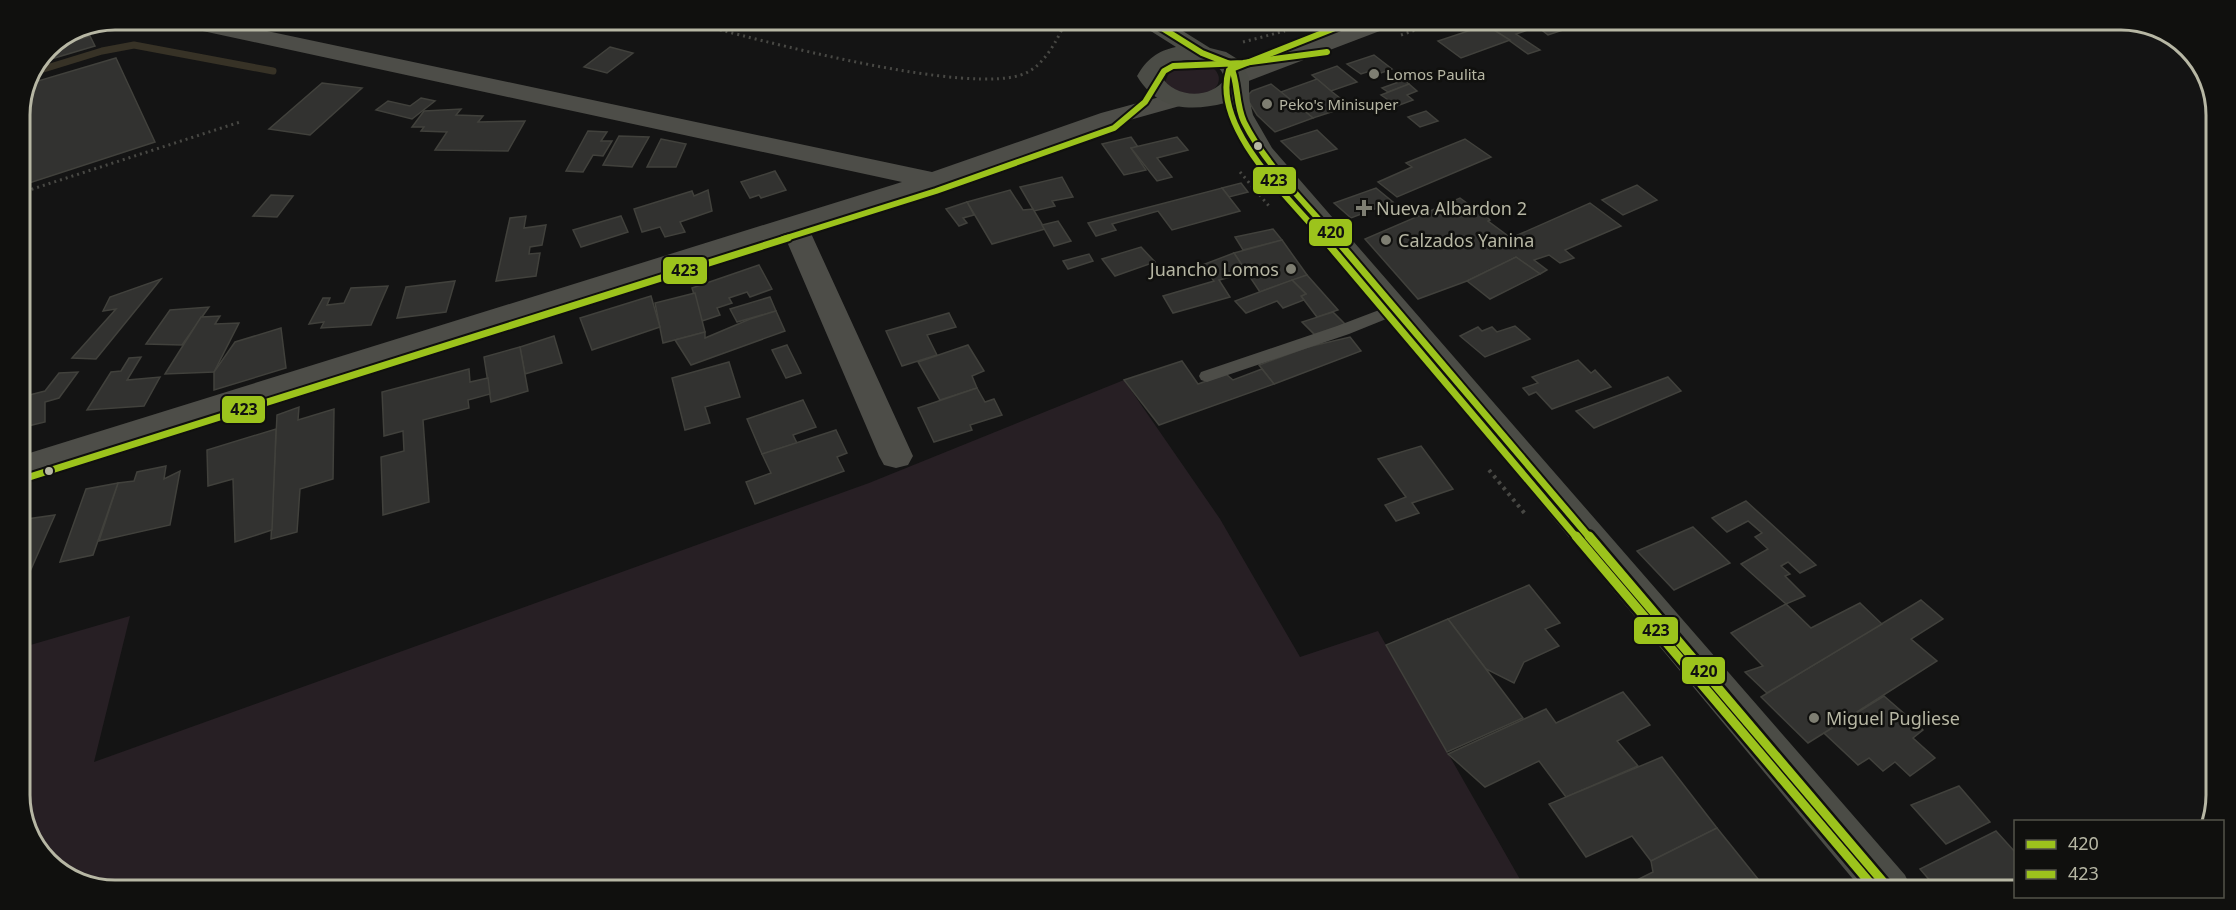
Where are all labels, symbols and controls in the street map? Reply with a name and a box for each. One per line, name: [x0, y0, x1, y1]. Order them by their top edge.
place label: Lomos Paulita: [1386, 64, 1485, 84]
marker: Lomos Paulita: [1367, 67, 1381, 81]
place label: Peko's Minisuper: [1279, 94, 1398, 114]
marker: Peko's Minisuper: [1260, 97, 1274, 111]
unlabelled marker: [1252, 140, 1264, 152]
line badge: 423: [1252, 166, 1297, 195]
text: 423: [1260, 169, 1288, 191]
place label: Nueva Albardon 2: [1376, 196, 1527, 220]
marker: Nueva Albardon 2: [1357, 201, 1371, 215]
line badge: 420: [1308, 218, 1353, 247]
text: 420: [1317, 221, 1345, 243]
place label: Calzados Yanina: [1398, 228, 1534, 252]
marker: Calzados Yanina: [1379, 233, 1393, 247]
line badge: 423: [662, 256, 708, 285]
place label: Juancho Lomos: [1148, 257, 1279, 281]
text: 423: [671, 259, 699, 281]
marker: Juancho Lomos: [1284, 262, 1298, 276]
line badge: 423: [221, 395, 266, 424]
text: 423: [230, 398, 258, 420]
unlabelled marker: [43, 465, 55, 477]
line badge: 423: [1633, 616, 1679, 645]
text: 423: [1642, 619, 1670, 641]
line badge: 420: [1681, 656, 1726, 685]
text: 420: [1690, 660, 1718, 682]
place label: Miguel Pugliese: [1826, 706, 1960, 730]
marker: Miguel Pugliese: [1807, 711, 1821, 725]
legend: [2014, 820, 2224, 898]
text: 420: [2068, 831, 2099, 855]
text: 423: [2068, 861, 2099, 885]

